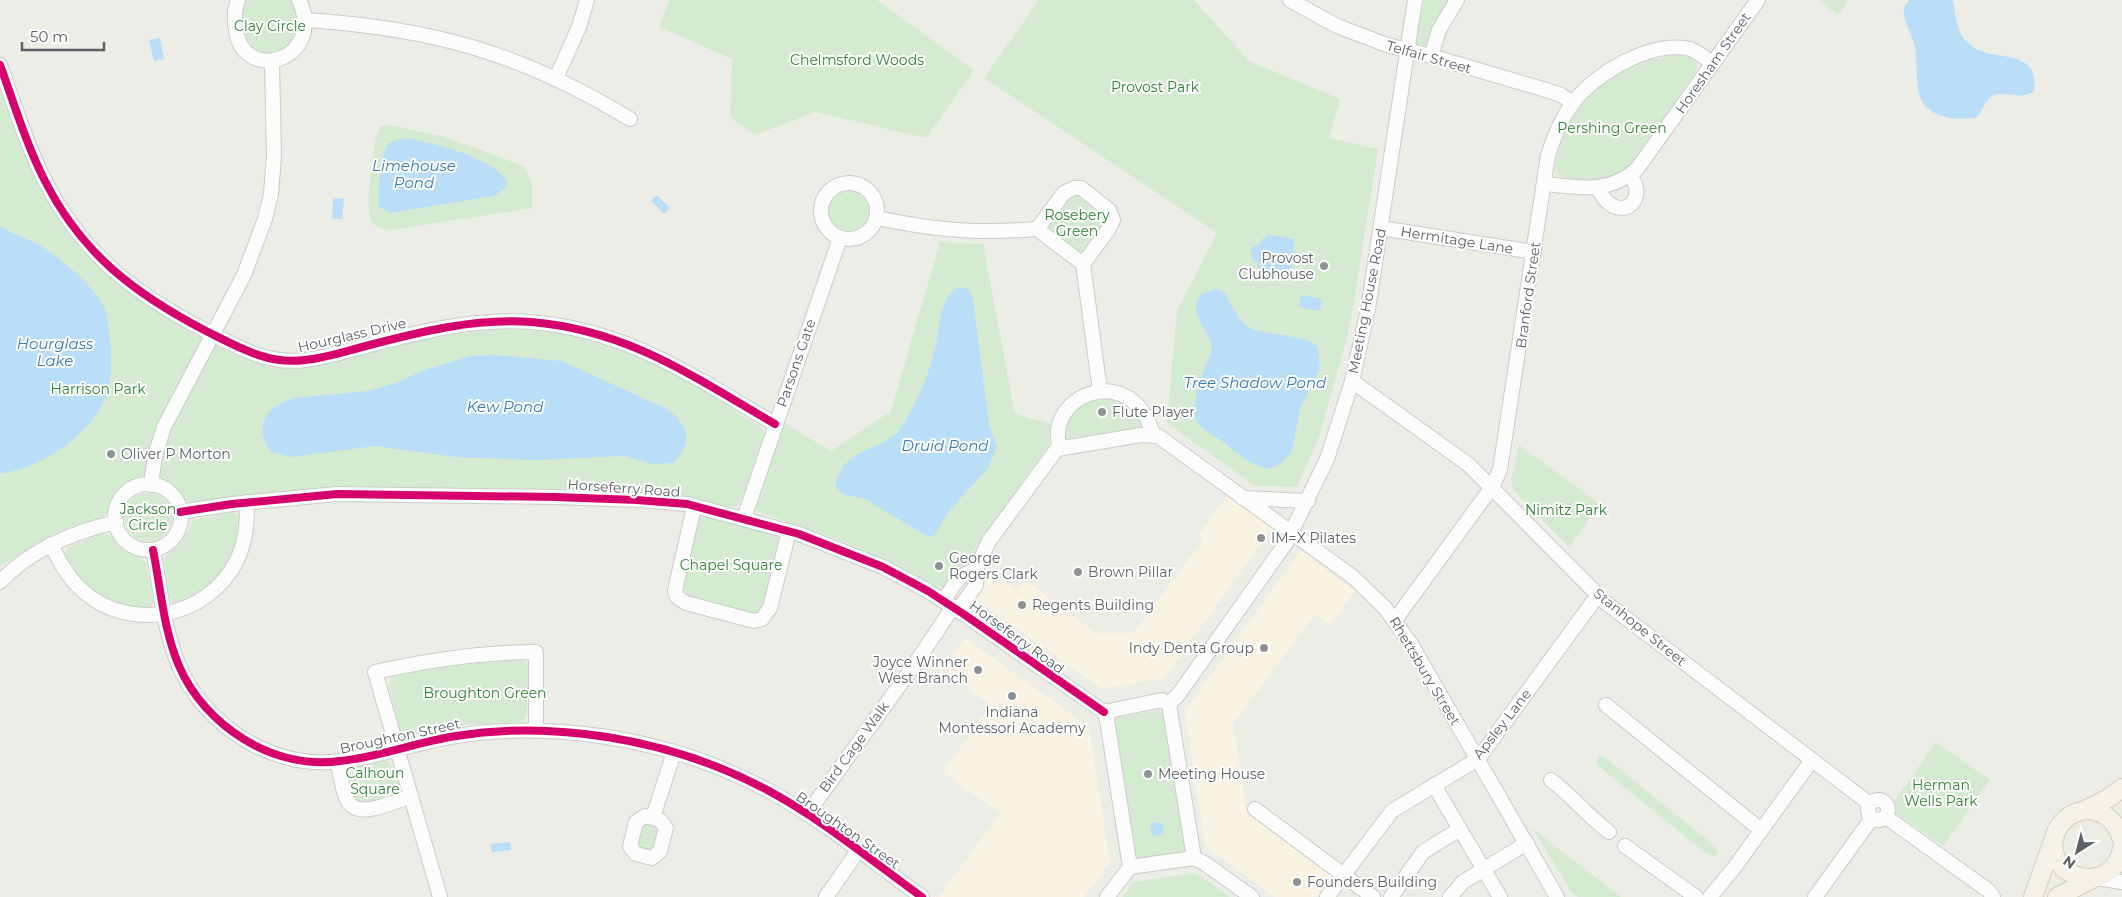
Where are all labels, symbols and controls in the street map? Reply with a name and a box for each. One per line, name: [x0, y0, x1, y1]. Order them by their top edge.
street label: Horesham Street: [1671, 9, 1755, 117]
park label: Clay Circle: [234, 17, 306, 35]
scale bar: [22, 20, 105, 52]
text: 50 m: [30, 27, 68, 46]
street label: Telfair Street: [1384, 36, 1474, 78]
park label: Chelmsford Woods: [790, 51, 924, 69]
park label: Provost Park: [1111, 78, 1200, 96]
park label: Pershing Green: [1557, 119, 1667, 137]
water label: Limehouse Pond: [372, 156, 456, 192]
park label: Rosebery Green: [1044, 206, 1110, 240]
street label: Hermitage Lane: [1399, 222, 1515, 258]
street label: Meeting House Road: [1344, 227, 1390, 375]
street label: Branford Street: [1512, 240, 1544, 350]
place label: Provost Clubhouse: [1238, 249, 1314, 283]
marker: Provost Clubhouse: [1318, 260, 1330, 272]
street label: Hourglass Drive: [296, 314, 408, 356]
street label: Parsons Gate: [772, 316, 820, 410]
water label: Hourglass Lake: [17, 334, 94, 370]
water label: Tree Shadow Pond: [1184, 373, 1327, 392]
park label: Harrison Park: [50, 380, 146, 398]
water label: Kew Pond: [467, 397, 544, 416]
place label: Flute Player: [1112, 403, 1195, 421]
marker: Flute Player: [1096, 406, 1108, 418]
water label: Druid Pond: [902, 436, 989, 455]
place label: Oliver P Morton: [121, 445, 231, 463]
marker: Oliver P Morton: [105, 448, 117, 460]
street label: Horseferry Road: [567, 475, 681, 501]
park label: Jackson Circle: [119, 500, 176, 534]
park label: Nimitz Park: [1525, 501, 1608, 519]
place label: IM=X Pilates: [1271, 529, 1356, 547]
marker: IM=X Pilates: [1255, 532, 1267, 544]
place label: George Rogers Clark: [949, 549, 1038, 583]
park label: Chapel Square: [680, 556, 782, 574]
marker: George Rogers Clark: [933, 560, 945, 572]
place label: Brown Pillar: [1088, 563, 1174, 581]
marker: Brown Pillar: [1072, 566, 1084, 578]
street label: Stanhope Street: [1590, 584, 1690, 670]
place label: Regents Building: [1032, 596, 1154, 614]
street label: Horseferry Road: [966, 597, 1068, 677]
marker: Regents Building: [1016, 599, 1028, 611]
street label: Rhettsbury Street: [1385, 613, 1465, 729]
place label: Indy Denta Group: [1129, 639, 1254, 657]
marker: Indy Denta Group: [1258, 642, 1270, 654]
place label: Joyce Winner West Branch: [872, 653, 968, 687]
marker: Joyce Winner West Branch: [972, 664, 984, 676]
park label: Broughton Green: [423, 684, 547, 702]
street label: Apsley Lane: [1469, 685, 1535, 763]
marker: Indiana Montessori Academy: [1006, 690, 1018, 702]
street label: Bird Cage Walk: [815, 698, 893, 796]
place label: Indiana Montessori Academy: [938, 703, 1086, 737]
street label: Broughton Street: [338, 714, 462, 758]
park label: Calhoun Square: [346, 764, 404, 798]
place label: Meeting House: [1158, 765, 1265, 783]
marker: Meeting House: [1142, 768, 1154, 780]
park label: Herman Wells Park: [1904, 776, 1978, 810]
street label: Broughton Street: [793, 787, 904, 873]
north arrow: [2052, 827, 2102, 877]
text: N: [2059, 852, 2079, 873]
place label: Founders Building: [1307, 873, 1437, 891]
marker: Founders Building: [1291, 876, 1303, 888]

